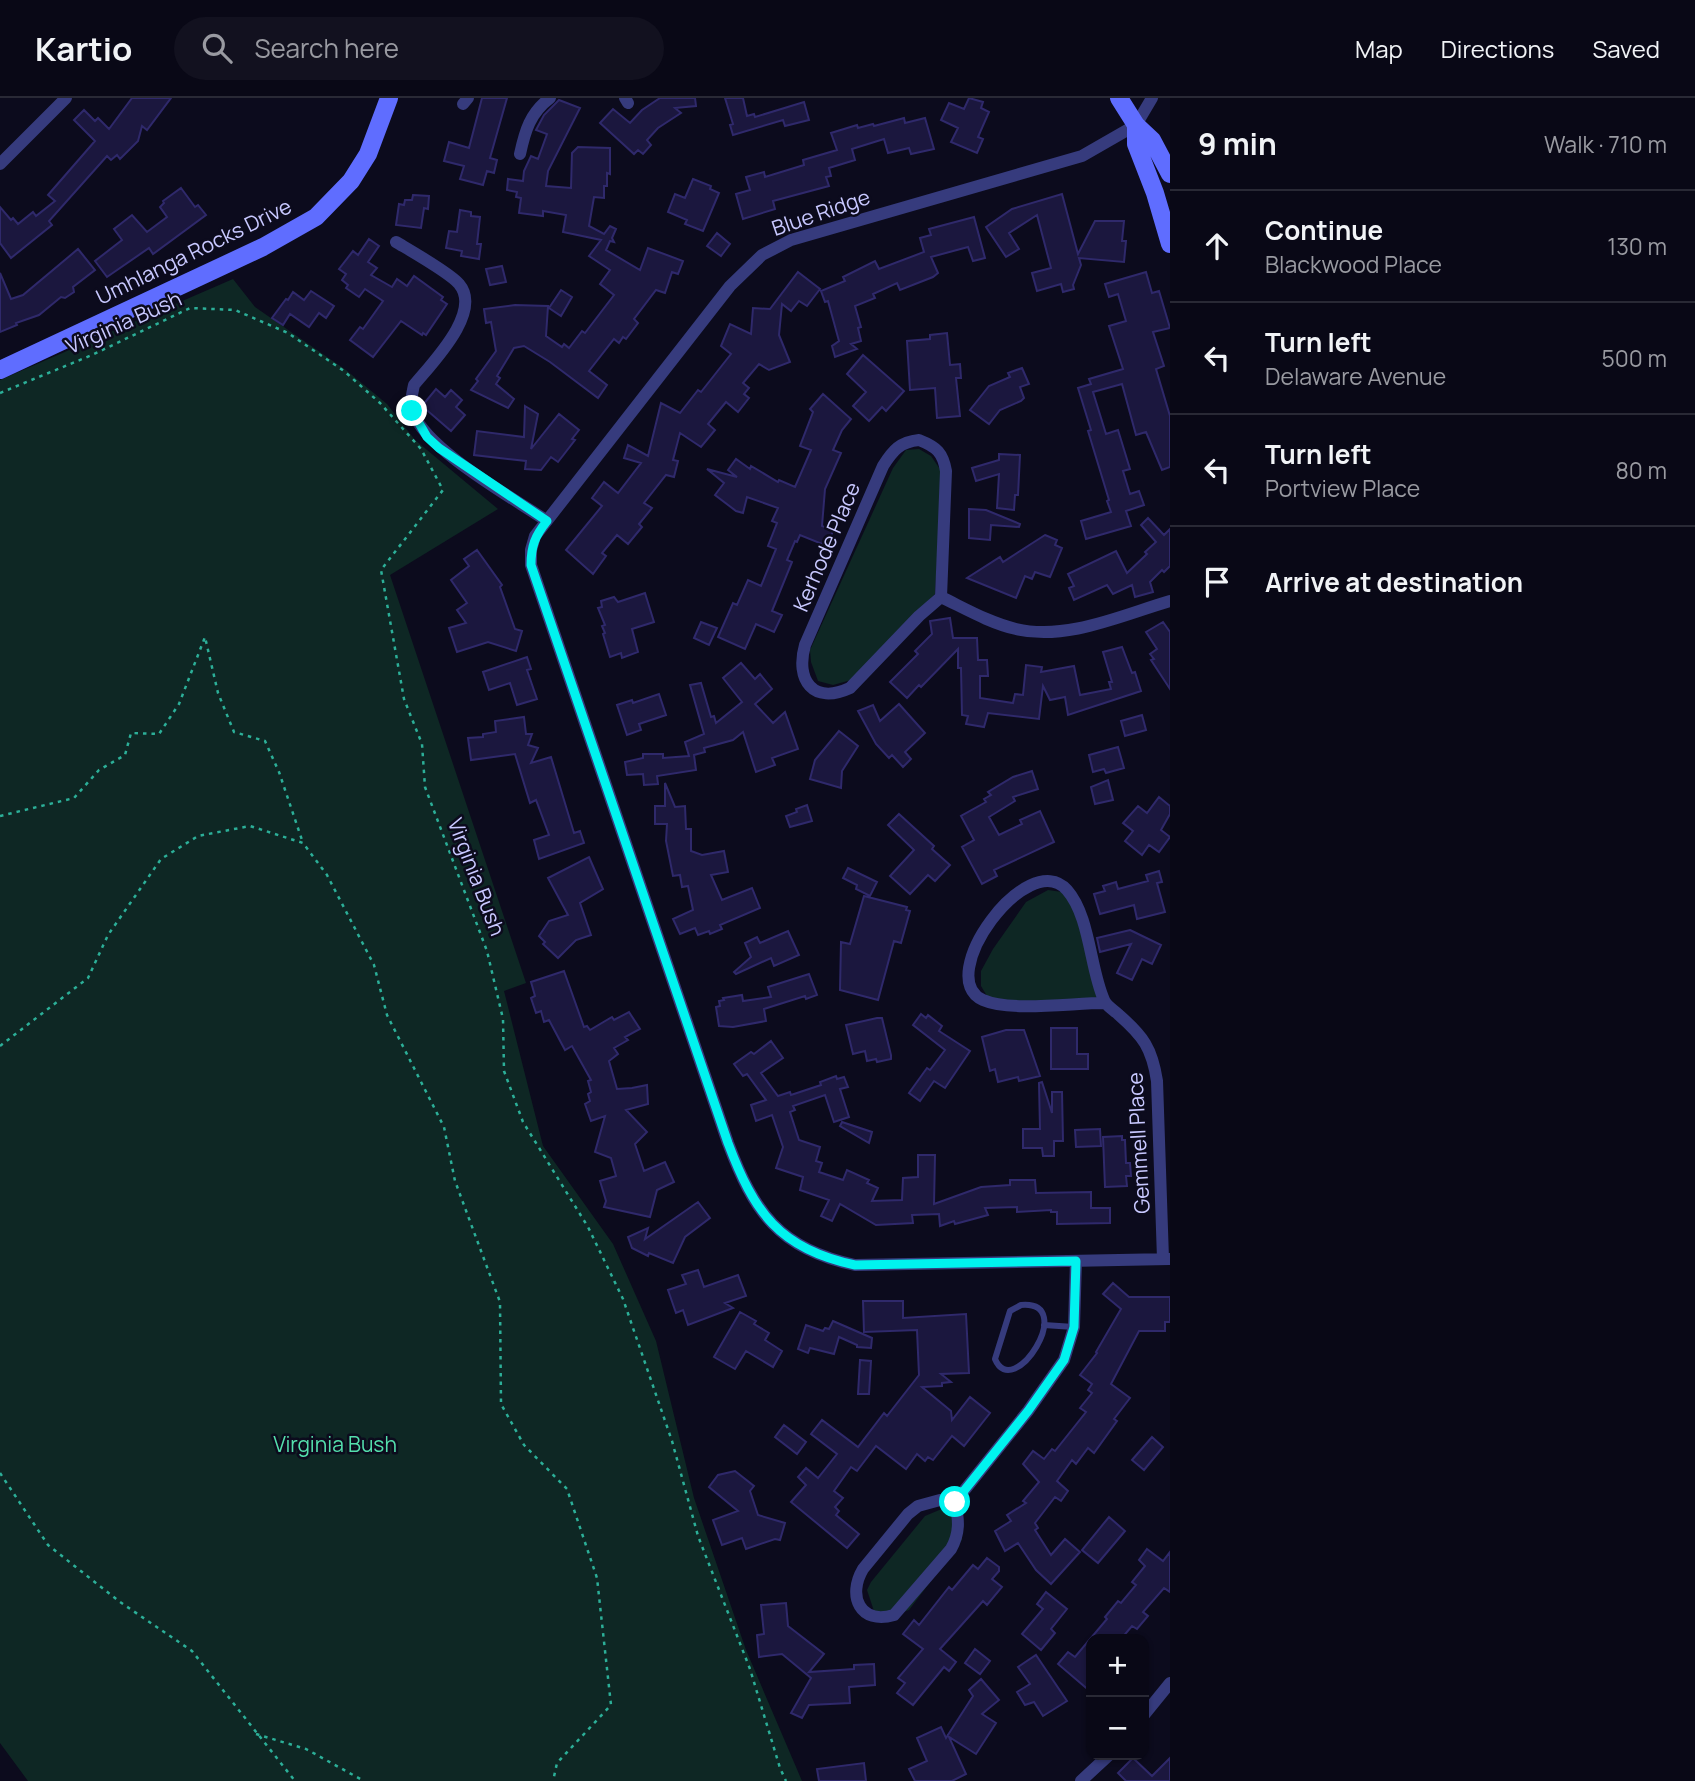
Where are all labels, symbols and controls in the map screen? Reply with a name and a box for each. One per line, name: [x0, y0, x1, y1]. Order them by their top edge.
search box: [174, 17, 664, 80]
text: Kartio: [35, 26, 132, 71]
icon: search: [198, 29, 236, 67]
text: Search here: [254, 30, 399, 66]
text: Map: [1355, 32, 1403, 65]
text: Directions: [1441, 32, 1554, 65]
text: Saved: [1592, 32, 1660, 65]
text: 9 min: [1198, 123, 1277, 164]
text: Walk · 710 m: [1544, 128, 1667, 160]
street label: Blue Ridge: [768, 182, 873, 242]
street label: Umhlanga Rocks Drive: [91, 192, 296, 311]
text: Continue: [1265, 212, 1383, 248]
icon: ahead: [1198, 227, 1236, 265]
text: 130 m: [1607, 230, 1667, 262]
text: Blackwood Place: [1265, 248, 1442, 280]
street label: Virginia Bush: [61, 284, 186, 360]
text: Turn left: [1265, 324, 1372, 360]
icon: left: [1198, 339, 1236, 377]
text: 500 m: [1602, 342, 1667, 374]
text: Delaware Avenue: [1265, 360, 1446, 392]
route end: [396, 395, 427, 426]
text: Turn left: [1265, 436, 1372, 472]
icon: left: [1198, 451, 1236, 489]
text: 80 m: [1616, 454, 1667, 486]
text: Portview Place: [1265, 472, 1420, 504]
street label: Kerhode Place: [786, 478, 866, 616]
icon: arrive: [1198, 563, 1236, 601]
text: Arrive at destination: [1265, 564, 1523, 600]
street label: Virginia Bush: [442, 814, 512, 939]
street label: Gemmell Place: [1120, 1072, 1156, 1214]
park label: Virginia Bush: [273, 1430, 397, 1458]
route start: [939, 1486, 970, 1517]
map controls: [1086, 1634, 1149, 1760]
button: +: [1086, 1634, 1149, 1697]
button: −: [1086, 1697, 1149, 1760]

